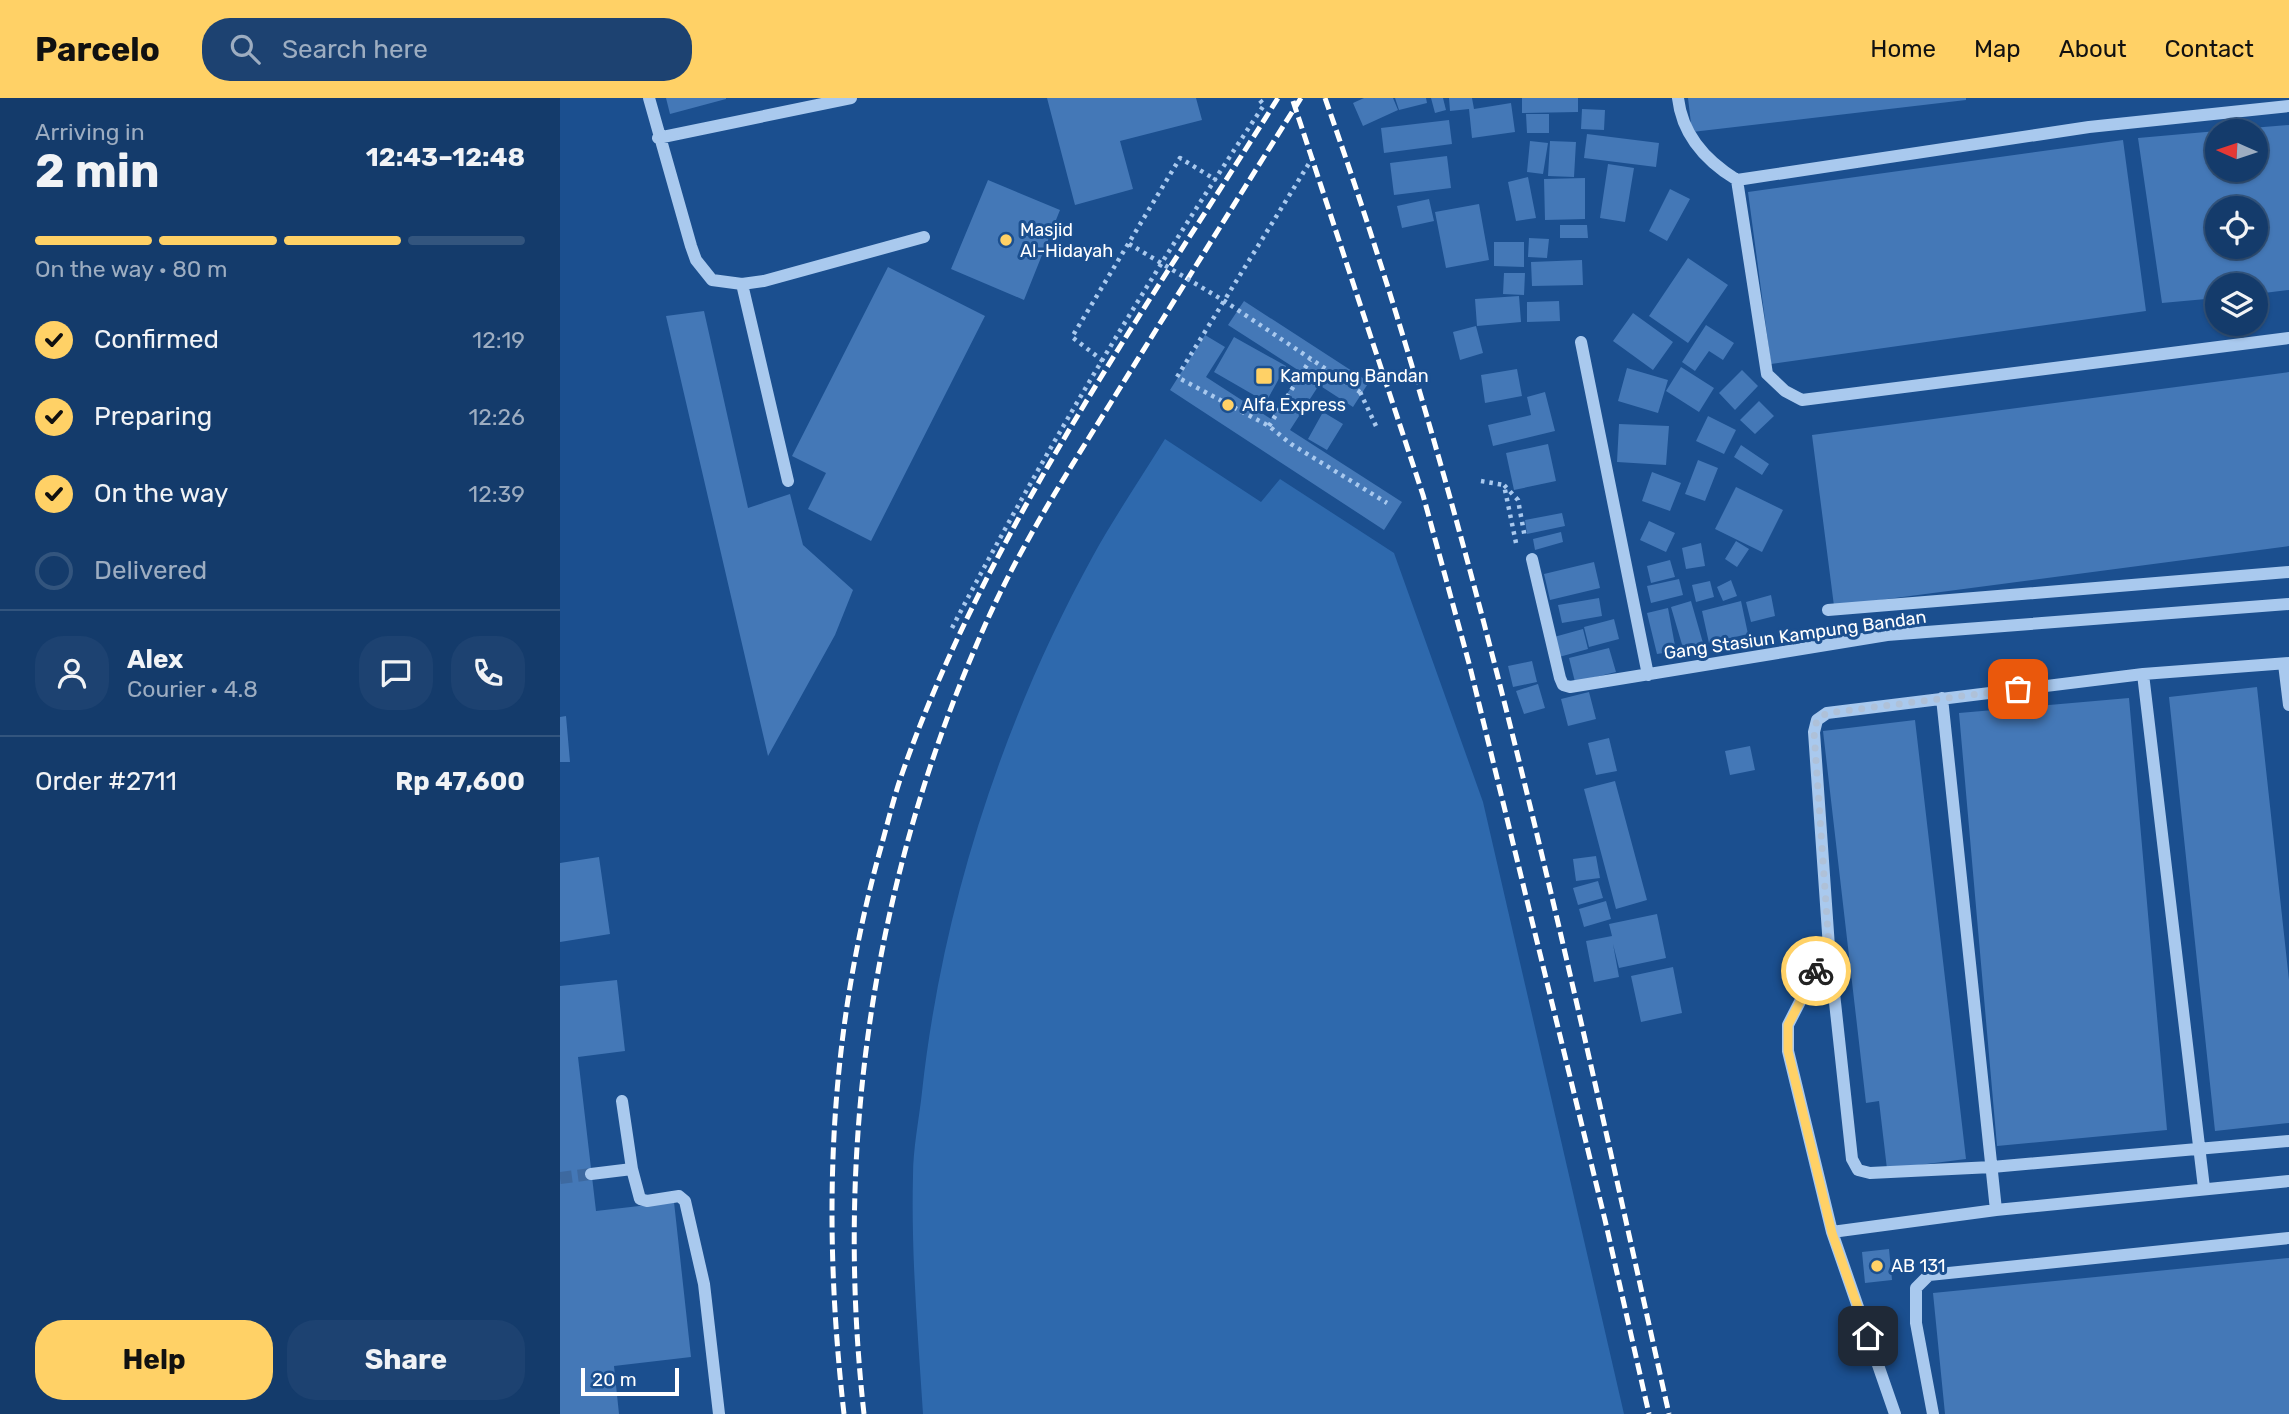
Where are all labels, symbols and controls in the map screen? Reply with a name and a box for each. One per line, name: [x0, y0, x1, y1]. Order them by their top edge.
search box: [202, 18, 692, 81]
text: Parcelo: [35, 30, 160, 69]
icon: search: [226, 30, 264, 68]
text: Search here: [282, 34, 428, 65]
text: Home: [1870, 35, 1936, 63]
text: Map: [1974, 35, 2021, 63]
text: About: [2059, 35, 2127, 63]
text: Contact: [2165, 35, 2254, 63]
text: Arriving in: [35, 118, 145, 146]
north arrow: [2205, 119, 2268, 182]
map controls: [2205, 119, 2268, 336]
text: 12:43–12:48: [366, 142, 525, 173]
text: 2 min: [35, 144, 160, 199]
button: locate: [2205, 196, 2268, 259]
place label: Masjid Al-Hidayah: [1020, 219, 1113, 262]
marker: Masjid Al-Hidayah: [998, 232, 1014, 248]
text: On the way · 80 m: [35, 255, 227, 283]
button: layers: [2205, 273, 2268, 336]
icon: check: [35, 321, 73, 359]
text: Confirmed: [94, 324, 219, 355]
text: 12:19: [472, 326, 525, 354]
place label: Kampung Bandan: [1280, 365, 1429, 387]
marker: Kampung Bandan: [1254, 366, 1274, 386]
place label: Alfa Express: [1242, 394, 1346, 416]
marker: Alfa Express: [1220, 397, 1236, 413]
icon: check: [35, 398, 73, 436]
text: Preparing: [94, 401, 212, 432]
text: 12:26: [468, 403, 525, 431]
icon: check: [35, 475, 73, 513]
text: On the way: [94, 478, 228, 509]
text: 12:39: [468, 480, 525, 508]
text: Delivered: [94, 555, 207, 586]
street label: Gang Stasiun Kampung Bandan: [1662, 606, 1928, 664]
button: person: [35, 636, 109, 710]
button: chat: [359, 636, 433, 710]
button: phone: [451, 636, 525, 710]
text: Alex: [127, 644, 183, 675]
pin: [1988, 659, 2048, 719]
icon: bag: [1999, 670, 2037, 708]
text: Courier · 4.8: [127, 675, 258, 703]
text: Order #2711: [35, 766, 177, 797]
text: Rp 47,600: [395, 766, 525, 797]
courier: [1781, 936, 1851, 1006]
icon: bike: [1797, 952, 1835, 990]
place label: AB 131: [1891, 1255, 1945, 1277]
marker: AB 131: [1869, 1258, 1885, 1274]
pin: [1838, 1306, 1898, 1366]
icon: home: [1849, 1317, 1887, 1355]
button: Help: [35, 1320, 273, 1400]
button: Share: [287, 1320, 525, 1400]
scale bar: [581, 1365, 679, 1397]
text: 20 m: [592, 1368, 637, 1391]

